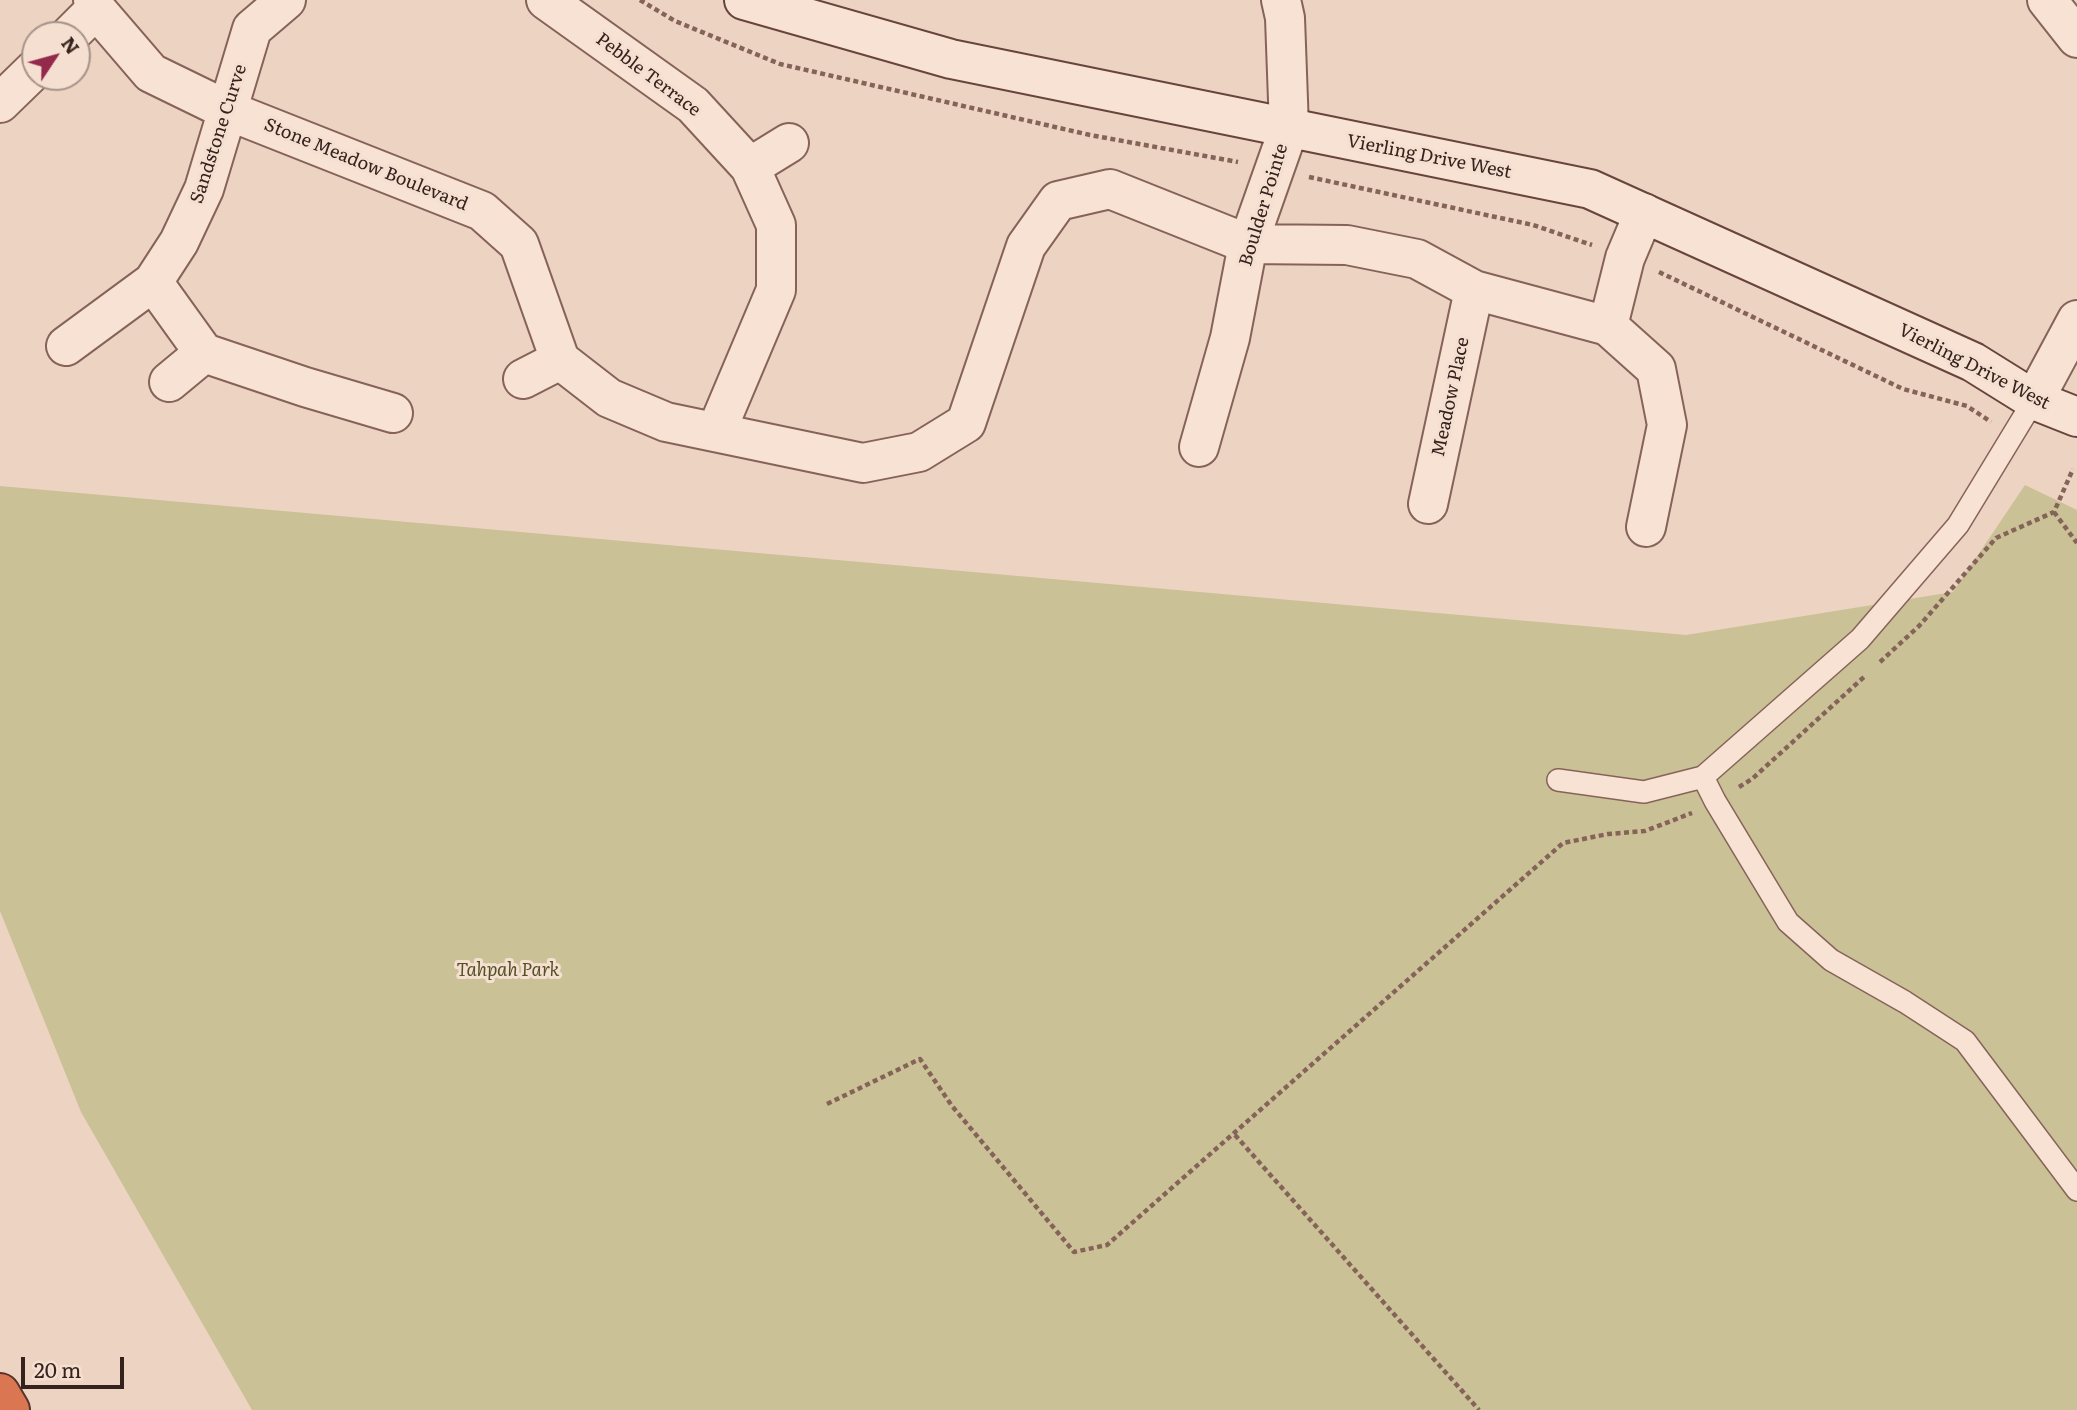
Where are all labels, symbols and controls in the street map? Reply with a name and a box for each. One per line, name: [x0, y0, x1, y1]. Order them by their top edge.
north arrow: [21, 21, 91, 91]
street label: Pebble Terrace: [591, 29, 705, 121]
text: N: [55, 30, 87, 60]
street label: Sandstone Curve: [186, 62, 252, 206]
street label: Stone Meadow Boulevard: [261, 114, 471, 216]
street label: Vierling Drive West: [1345, 130, 1513, 184]
street label: Boulder Pointe: [1235, 141, 1293, 269]
street label: Vierling Drive West: [1895, 319, 2053, 415]
street label: Meadow Place: [1428, 335, 1474, 459]
park label: Tahpah Park: [457, 960, 559, 982]
scale bar: [24, 1344, 128, 1388]
text: 20 m: [34, 1353, 81, 1384]

